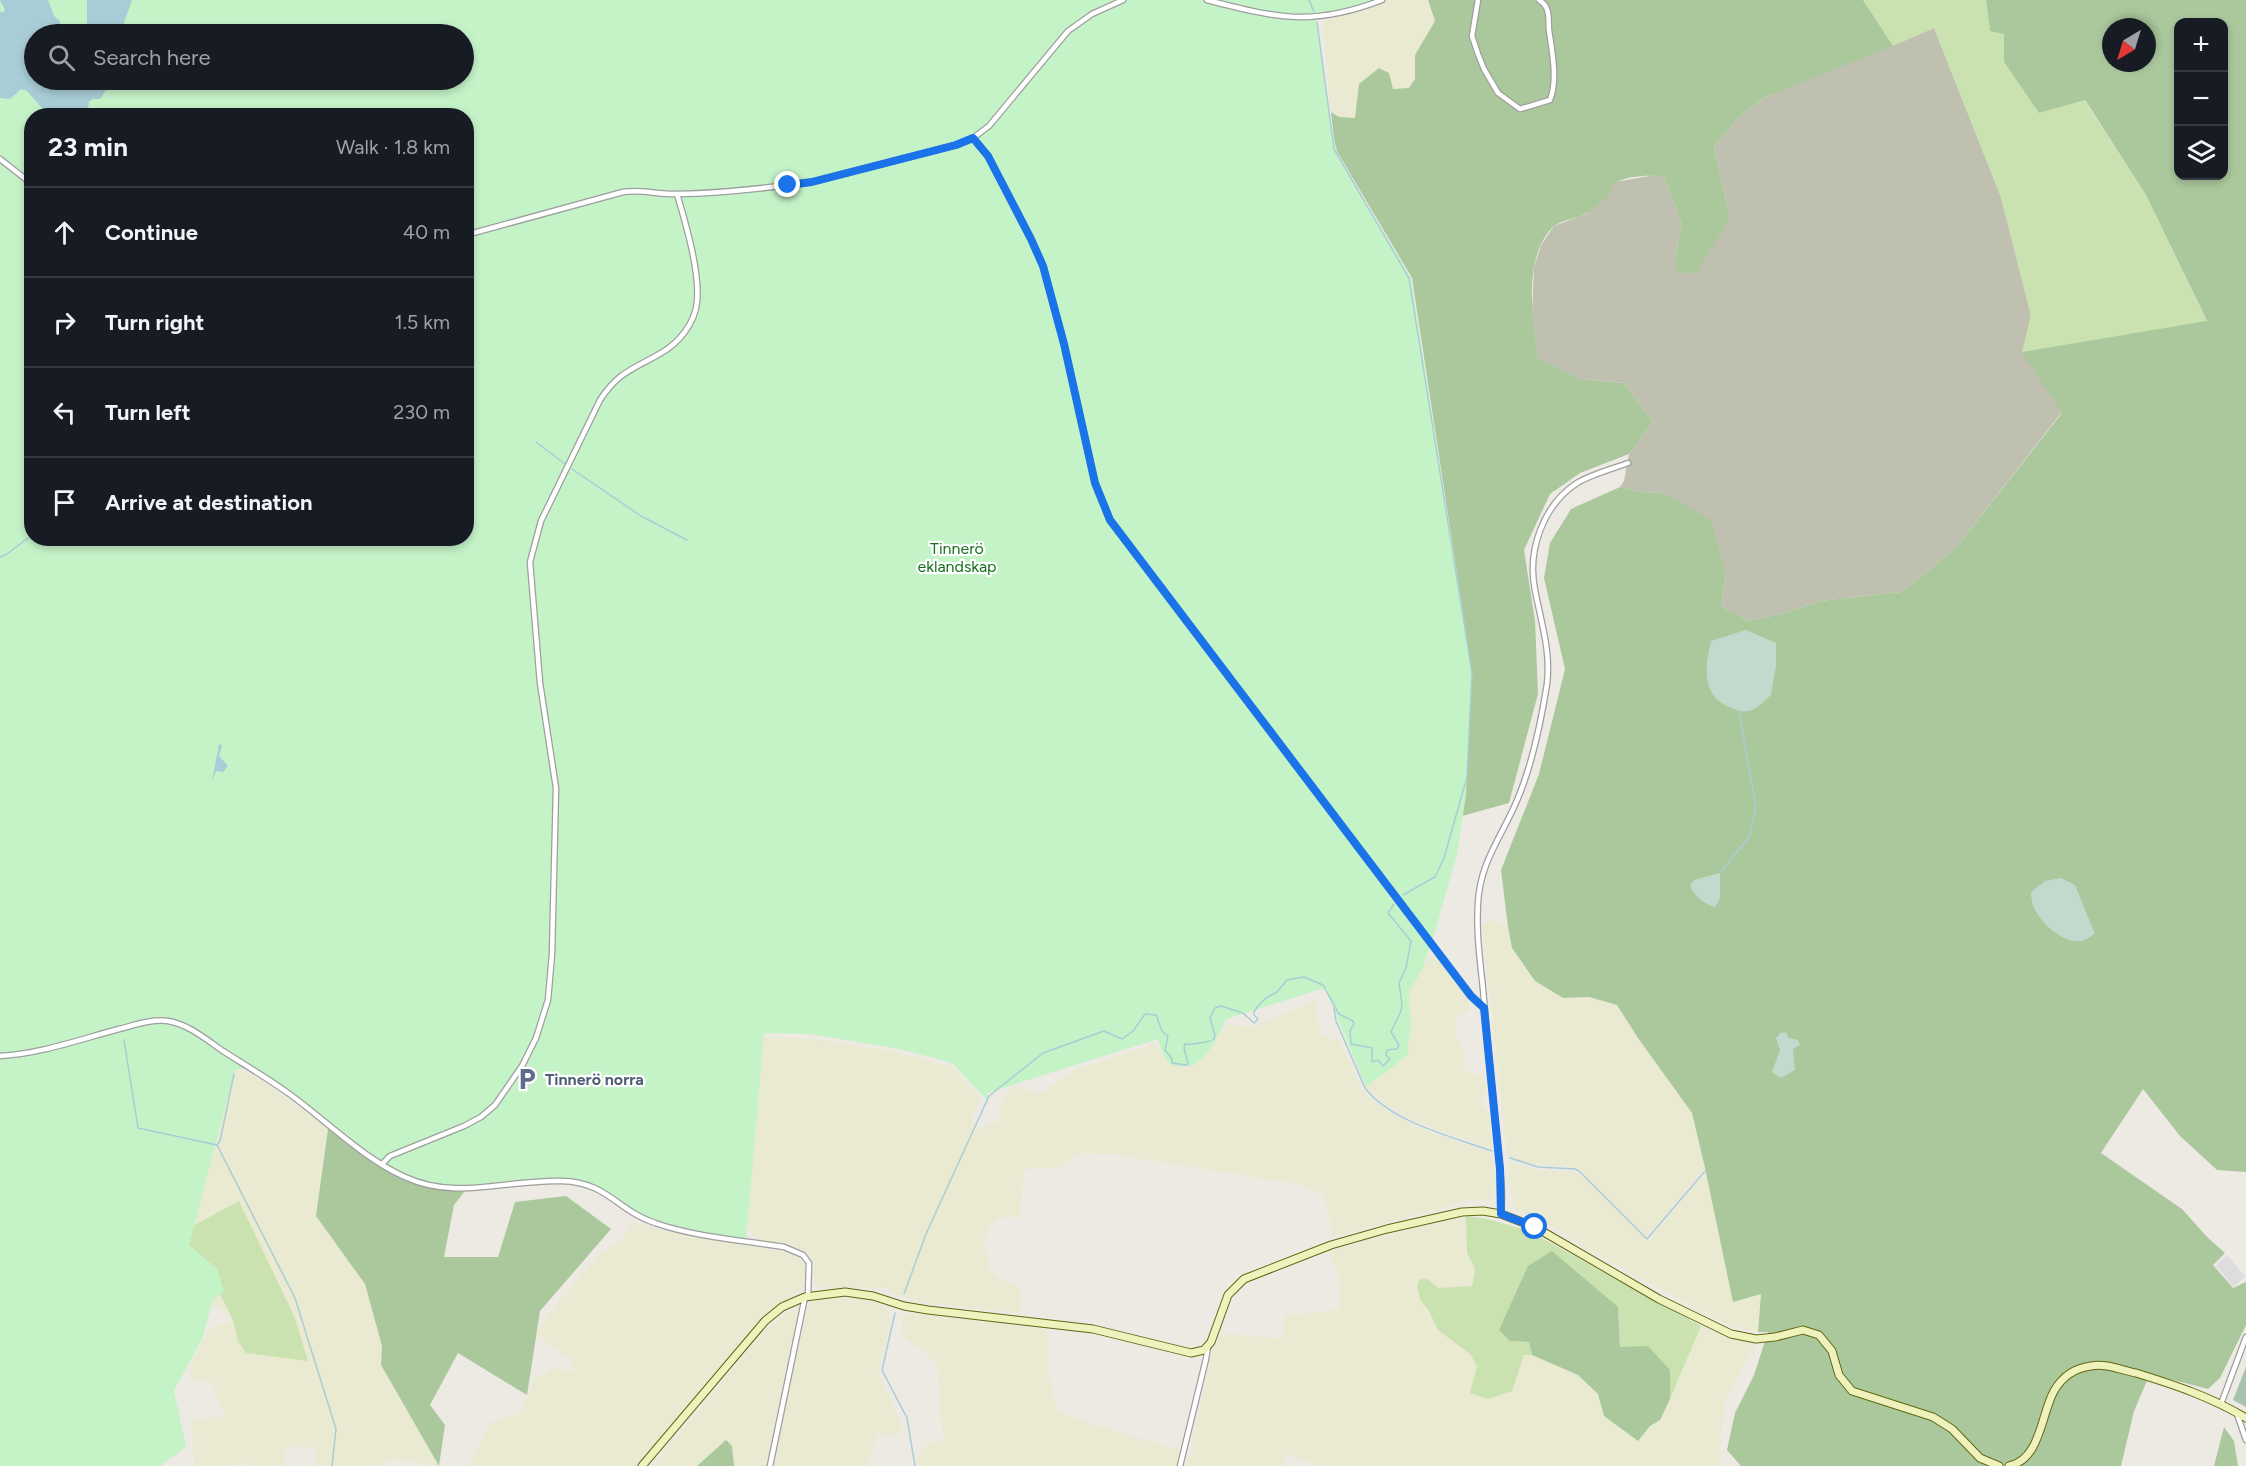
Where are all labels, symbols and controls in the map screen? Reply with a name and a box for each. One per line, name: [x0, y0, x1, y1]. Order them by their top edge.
north arrow: [2102, 18, 2156, 72]
map controls: [2174, 18, 2228, 180]
button: +: [2174, 18, 2228, 72]
search box: [24, 24, 474, 90]
icon: search: [45, 41, 78, 74]
text: Search here: [93, 44, 211, 71]
button: −: [2174, 72, 2228, 126]
button: layers: [2174, 126, 2228, 180]
text: 23 min: [48, 131, 128, 163]
text: Walk · 1.8 km: [336, 135, 450, 159]
route end: [774, 171, 800, 197]
icon: ahead: [48, 216, 81, 249]
text: Continue: [105, 219, 198, 246]
text: 40 m: [403, 220, 450, 244]
icon: right: [48, 306, 81, 339]
text: Turn right: [105, 309, 204, 336]
text: 1.5 km: [394, 310, 450, 334]
icon: left: [48, 396, 81, 429]
text: Turn left: [105, 399, 191, 426]
text: 230 m: [393, 400, 450, 424]
icon: arrive: [48, 486, 81, 519]
text: Arrive at destination: [105, 489, 313, 516]
park label: Tinnerö eklandskap: [917, 539, 997, 576]
parking icon: Tinnerö norra: [514, 1066, 540, 1092]
place label: Tinnerö norra: [545, 1070, 644, 1089]
route start: [1521, 1213, 1547, 1239]

